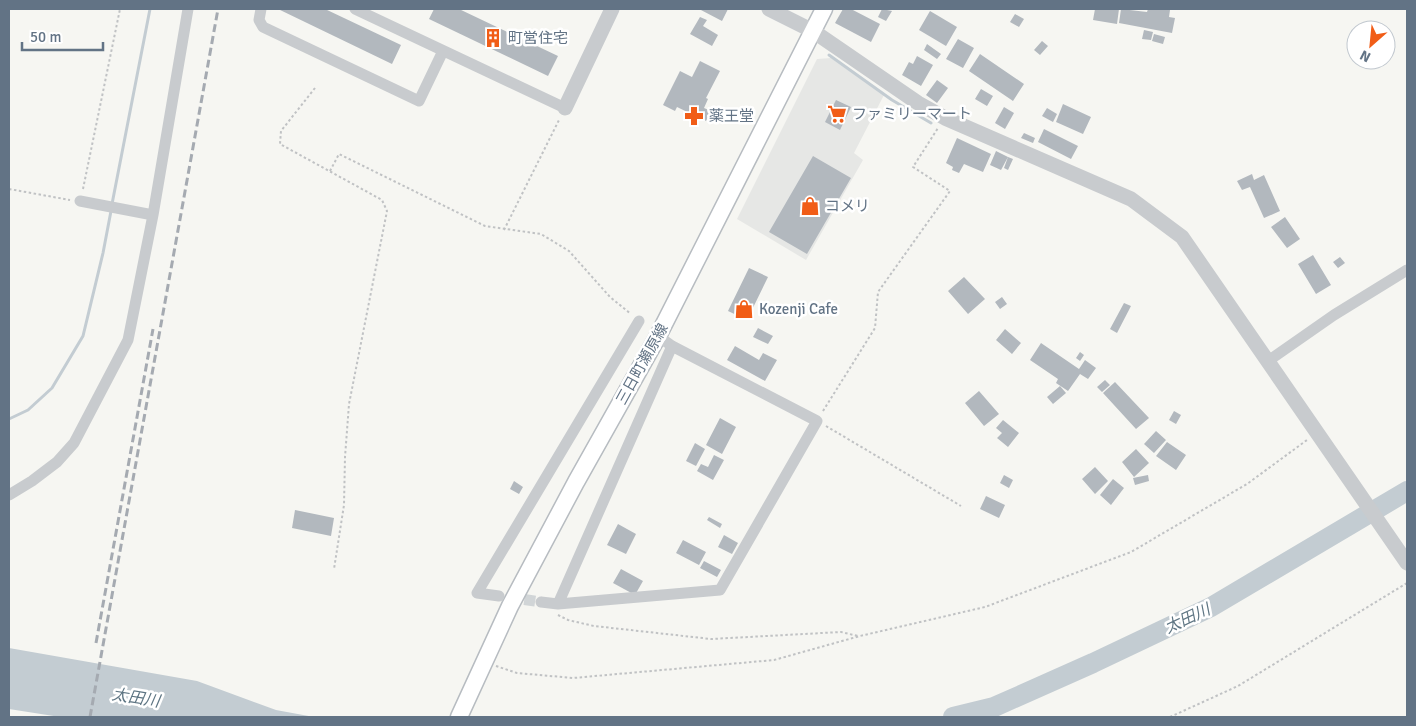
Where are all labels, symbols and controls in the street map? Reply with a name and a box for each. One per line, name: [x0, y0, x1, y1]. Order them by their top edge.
scale bar: [22, 20, 104, 52]
north arrow: [1346, 20, 1396, 70]
building icon: 町営住宅: [482, 27, 504, 49]
text: 50 m: [30, 28, 61, 46]
place label: 町営住宅: [508, 29, 568, 47]
text: N: [1357, 46, 1374, 66]
supermarket icon: ファミリーマート: [826, 103, 848, 125]
pharmacy icon: 薬王堂: [683, 105, 705, 127]
place label: ファミリーマート: [852, 105, 972, 123]
place label: 薬王堂: [709, 107, 754, 125]
shop icon: コメリ: [799, 195, 821, 217]
place label: コメリ: [825, 197, 870, 215]
shop icon: Kozenji Cafe: [733, 298, 755, 320]
place label: Kozenji Cafe: [759, 300, 838, 318]
street label: 三日町瀬原線: [612, 320, 672, 408]
water label: 太田川: [1161, 599, 1215, 638]
water label: 太田川: [111, 684, 163, 712]

